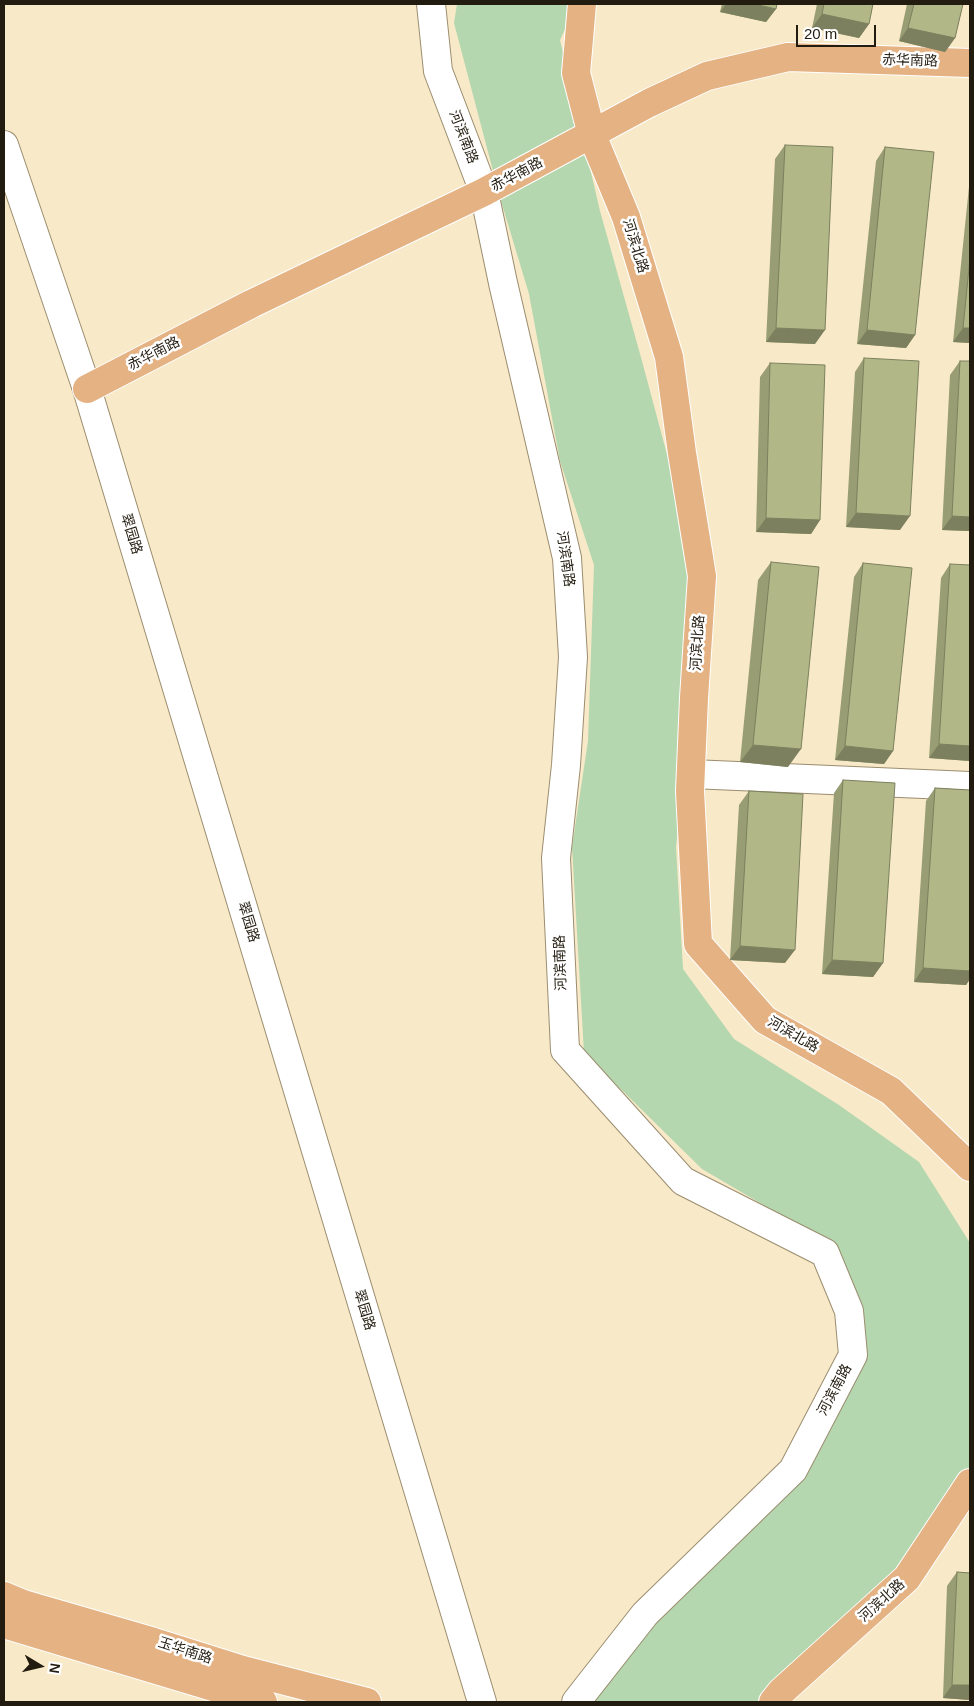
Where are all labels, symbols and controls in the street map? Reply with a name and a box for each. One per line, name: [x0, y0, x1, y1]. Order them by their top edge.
scale bar: [799, 15, 879, 47]
text: 20 m: [804, 25, 837, 42]
street label: 赤华南路: [882, 52, 938, 70]
street label: 河滨南路: [445, 108, 481, 166]
street label: 赤华南路: [488, 154, 546, 196]
street label: 河滨北路: [619, 217, 651, 275]
street label: 赤华南路: [125, 334, 183, 374]
street label: 翠园路: [117, 511, 145, 557]
street label: 河滨南路: [553, 530, 577, 588]
street label: 河滨北路: [688, 614, 708, 672]
street label: 翠园路: [234, 899, 262, 945]
street label: 河滨南路: [552, 935, 570, 991]
street label: 河滨北路: [765, 1014, 821, 1056]
street label: 翠园路: [350, 1287, 378, 1333]
street label: 河滨南路: [814, 1361, 856, 1419]
street label: 河滨北路: [856, 1576, 908, 1626]
street label: 玉华南路: [156, 1634, 214, 1668]
north arrow: [15, 1641, 65, 1691]
text: N: [46, 1662, 64, 1675]

